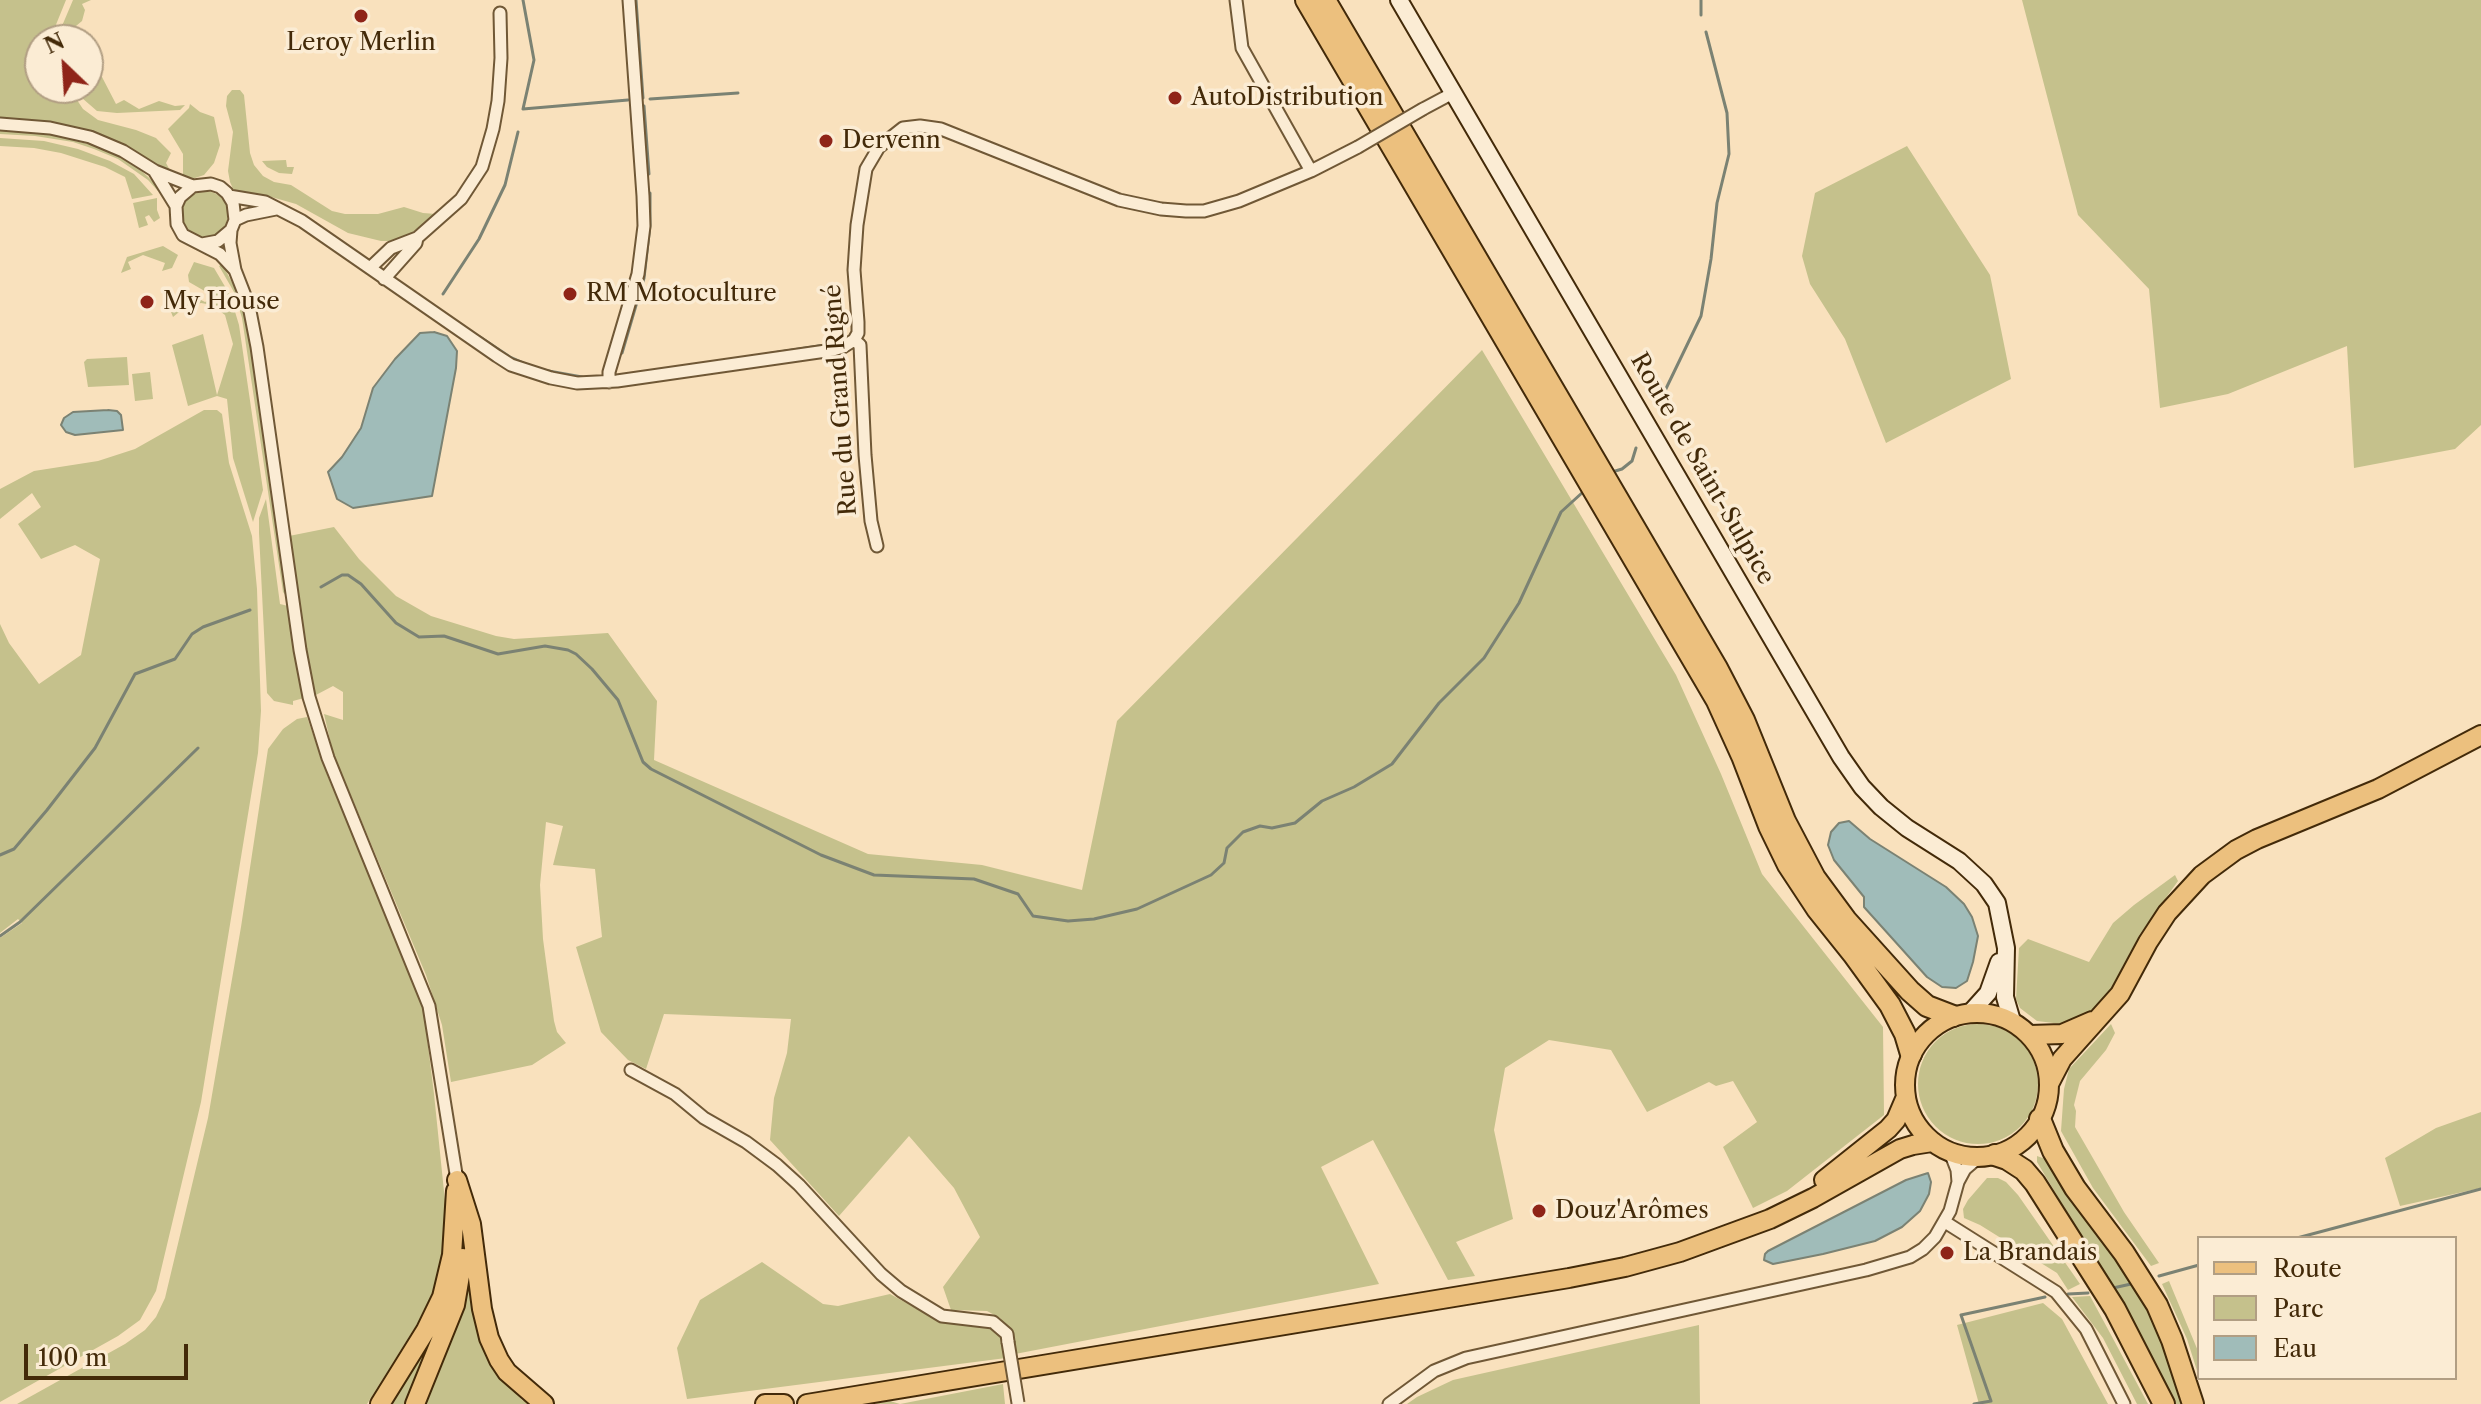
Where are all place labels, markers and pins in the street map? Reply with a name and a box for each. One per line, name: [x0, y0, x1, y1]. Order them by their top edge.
marker: Leroy Merlin: [352, 7, 370, 25]
place label: Leroy Merlin: [286, 29, 436, 57]
place label: AutoDistribution: [1191, 84, 1384, 112]
marker: AutoDistribution: [1166, 89, 1184, 107]
place label: Dervenn: [842, 127, 941, 155]
marker: Dervenn: [817, 132, 835, 150]
place label: RM Motoculture: [586, 280, 777, 308]
marker: RM Motoculture: [561, 285, 579, 303]
place label: My House: [163, 288, 280, 316]
marker: My House: [138, 293, 156, 311]
place label: Douz'Arômes: [1555, 1197, 1709, 1225]
marker: Douz'Arômes: [1530, 1202, 1548, 1220]
place label: La Brandais: [1963, 1239, 2097, 1267]
marker: La Brandais: [1938, 1244, 1956, 1262]

